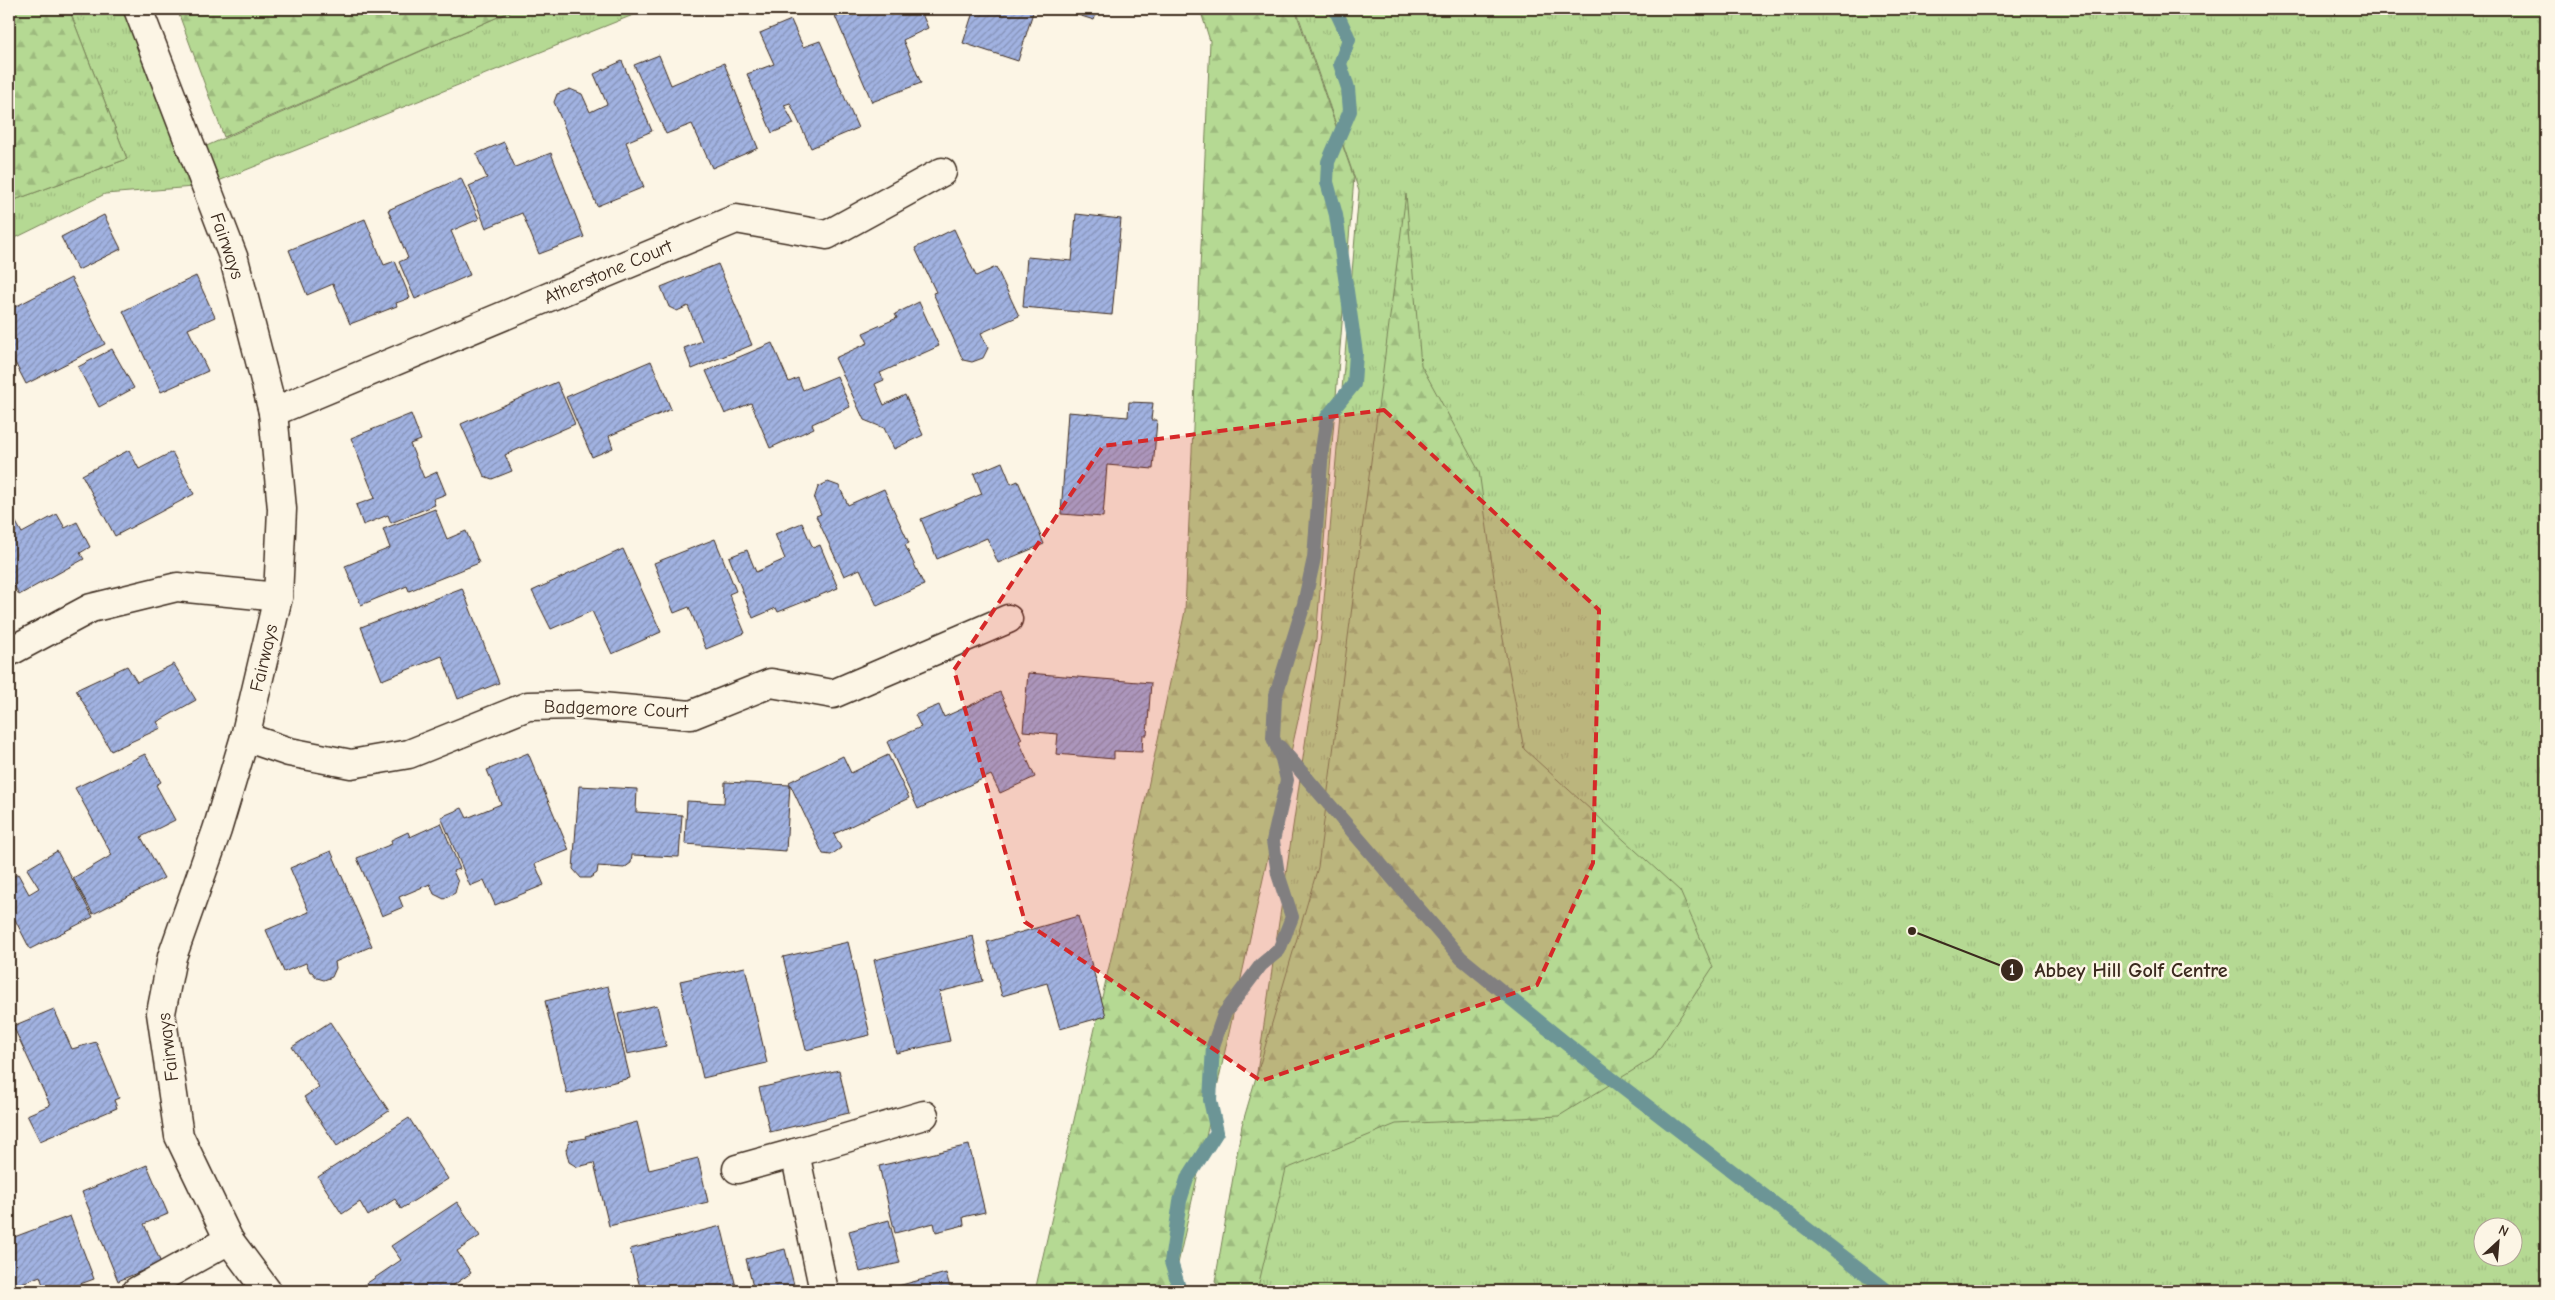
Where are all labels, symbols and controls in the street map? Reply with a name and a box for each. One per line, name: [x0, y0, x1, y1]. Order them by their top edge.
street label: Fairways: [205, 210, 249, 282]
street label: Atherstone Court: [540, 235, 676, 309]
street label: Fairways: [246, 622, 282, 694]
street label: Badgemore Court: [543, 695, 689, 723]
callout: Abbey Hill Golf Centre: [2000, 952, 2238, 987]
text: Abbey Hill Golf Centre: [2034, 959, 2228, 982]
text: 1: [2009, 961, 2015, 979]
street label: Fairways: [153, 1011, 183, 1082]
north arrow: [2472, 1218, 2522, 1268]
text: N: [2496, 1221, 2511, 1240]

